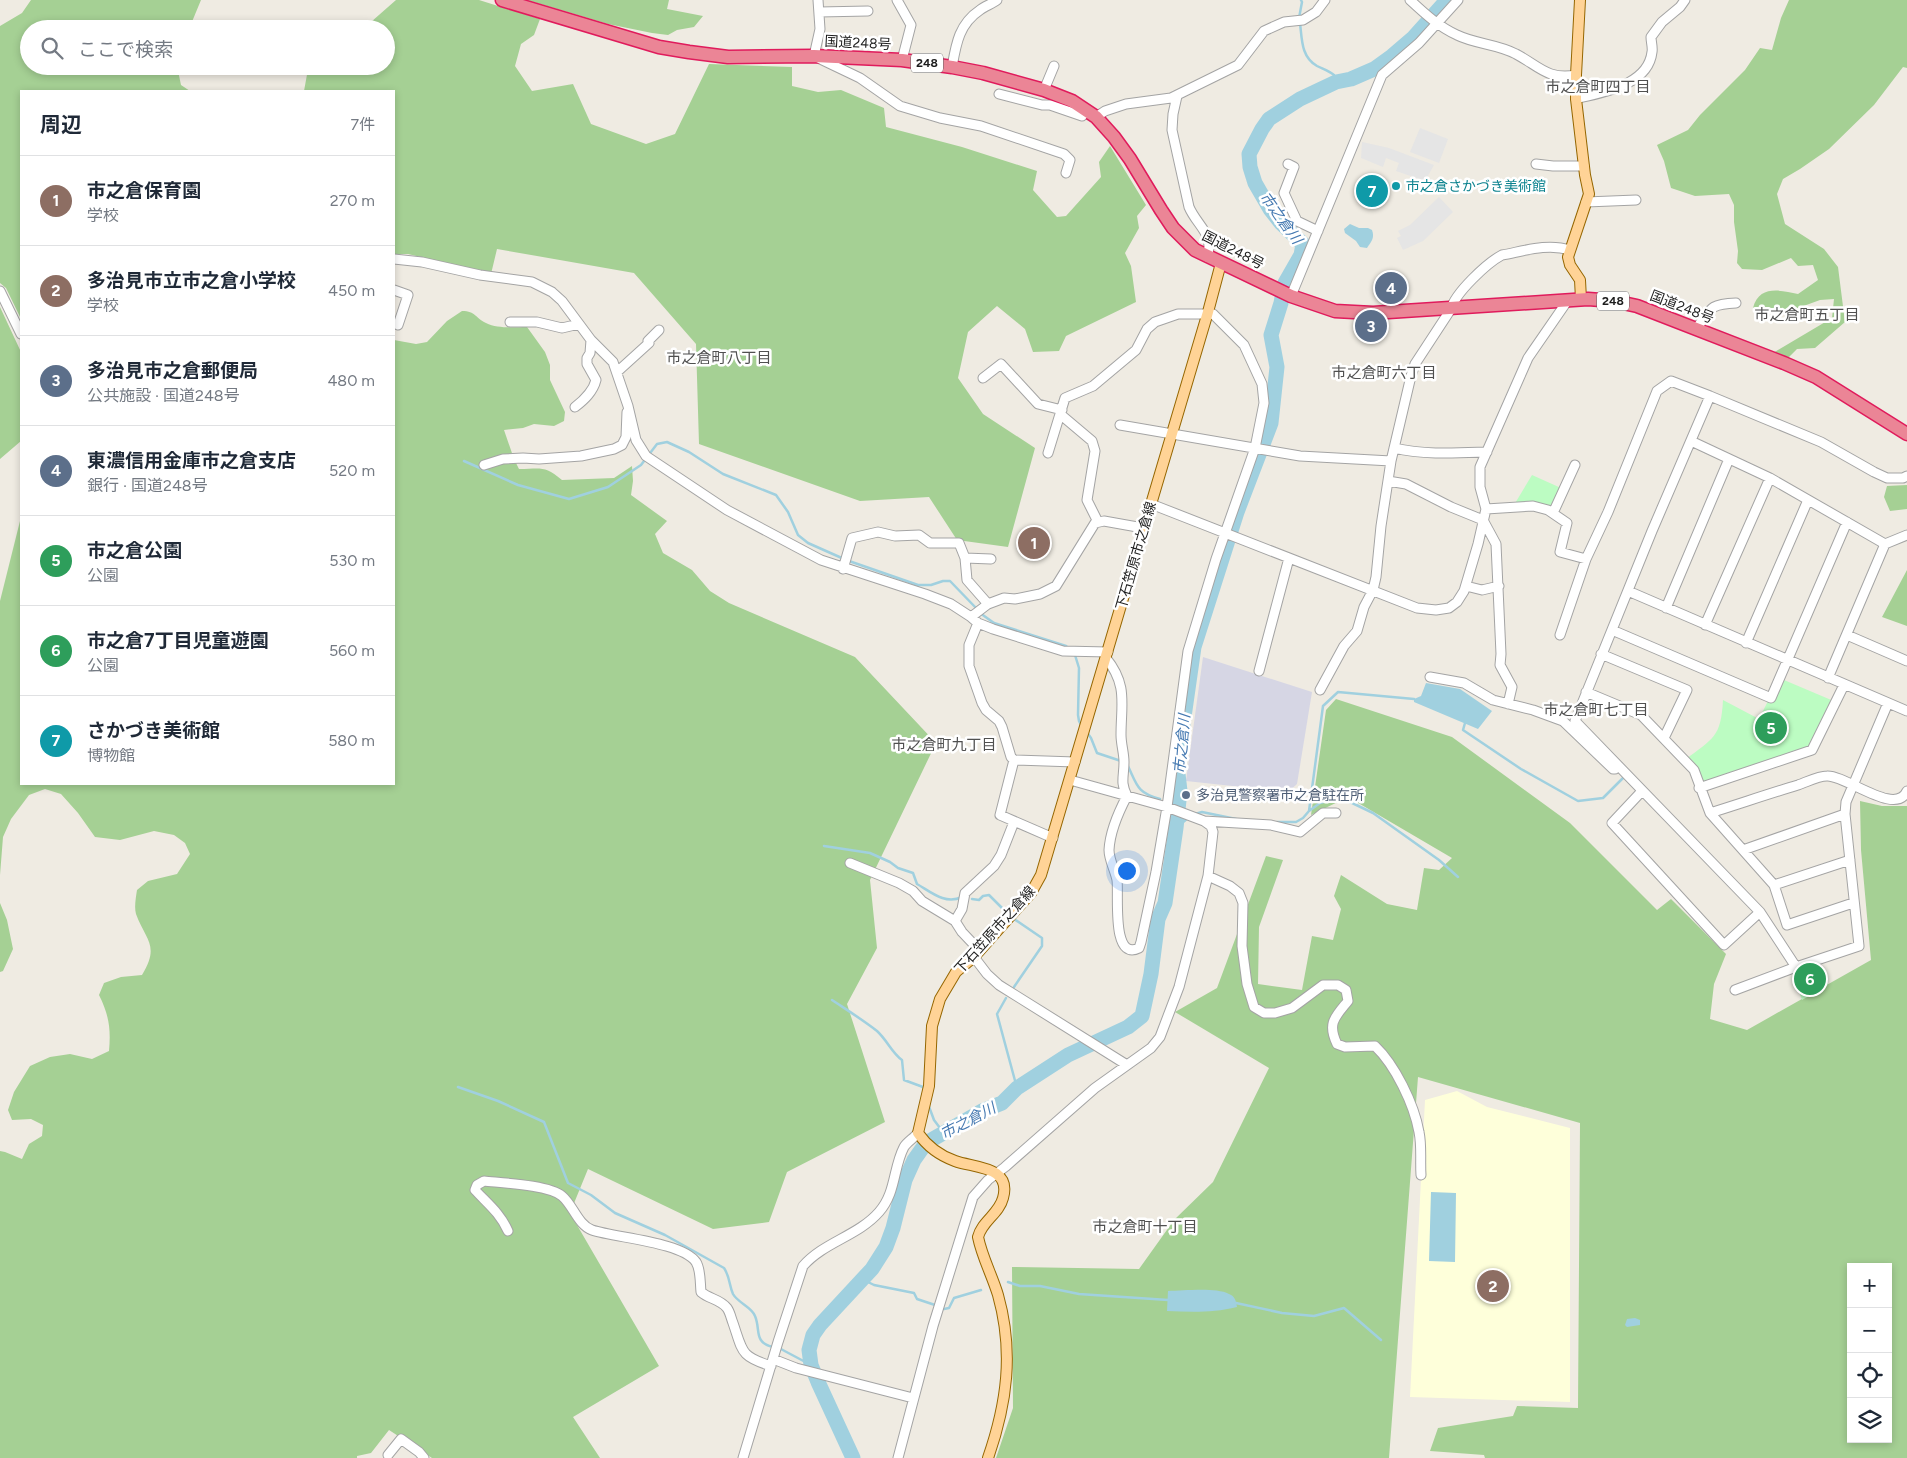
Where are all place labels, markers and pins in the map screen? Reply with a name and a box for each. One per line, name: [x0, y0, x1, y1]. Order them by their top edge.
pin: 7: [1356, 172, 1388, 210]
place label: 市之倉さかづき美術館: [1406, 178, 1546, 195]
marker: 市之倉さかづき美術館: [1390, 180, 1402, 192]
pin: 4: [1375, 269, 1407, 307]
pin: 3: [1355, 307, 1387, 345]
pin: 1: [1018, 524, 1050, 562]
pin: 5: [1755, 709, 1787, 747]
place label: 多治見警察署市之倉駐在所: [1196, 787, 1364, 804]
marker: 多治見警察署市之倉駐在所: [1180, 789, 1192, 801]
pin: 6: [1794, 960, 1826, 998]
pin: 2: [1477, 1267, 1509, 1305]

